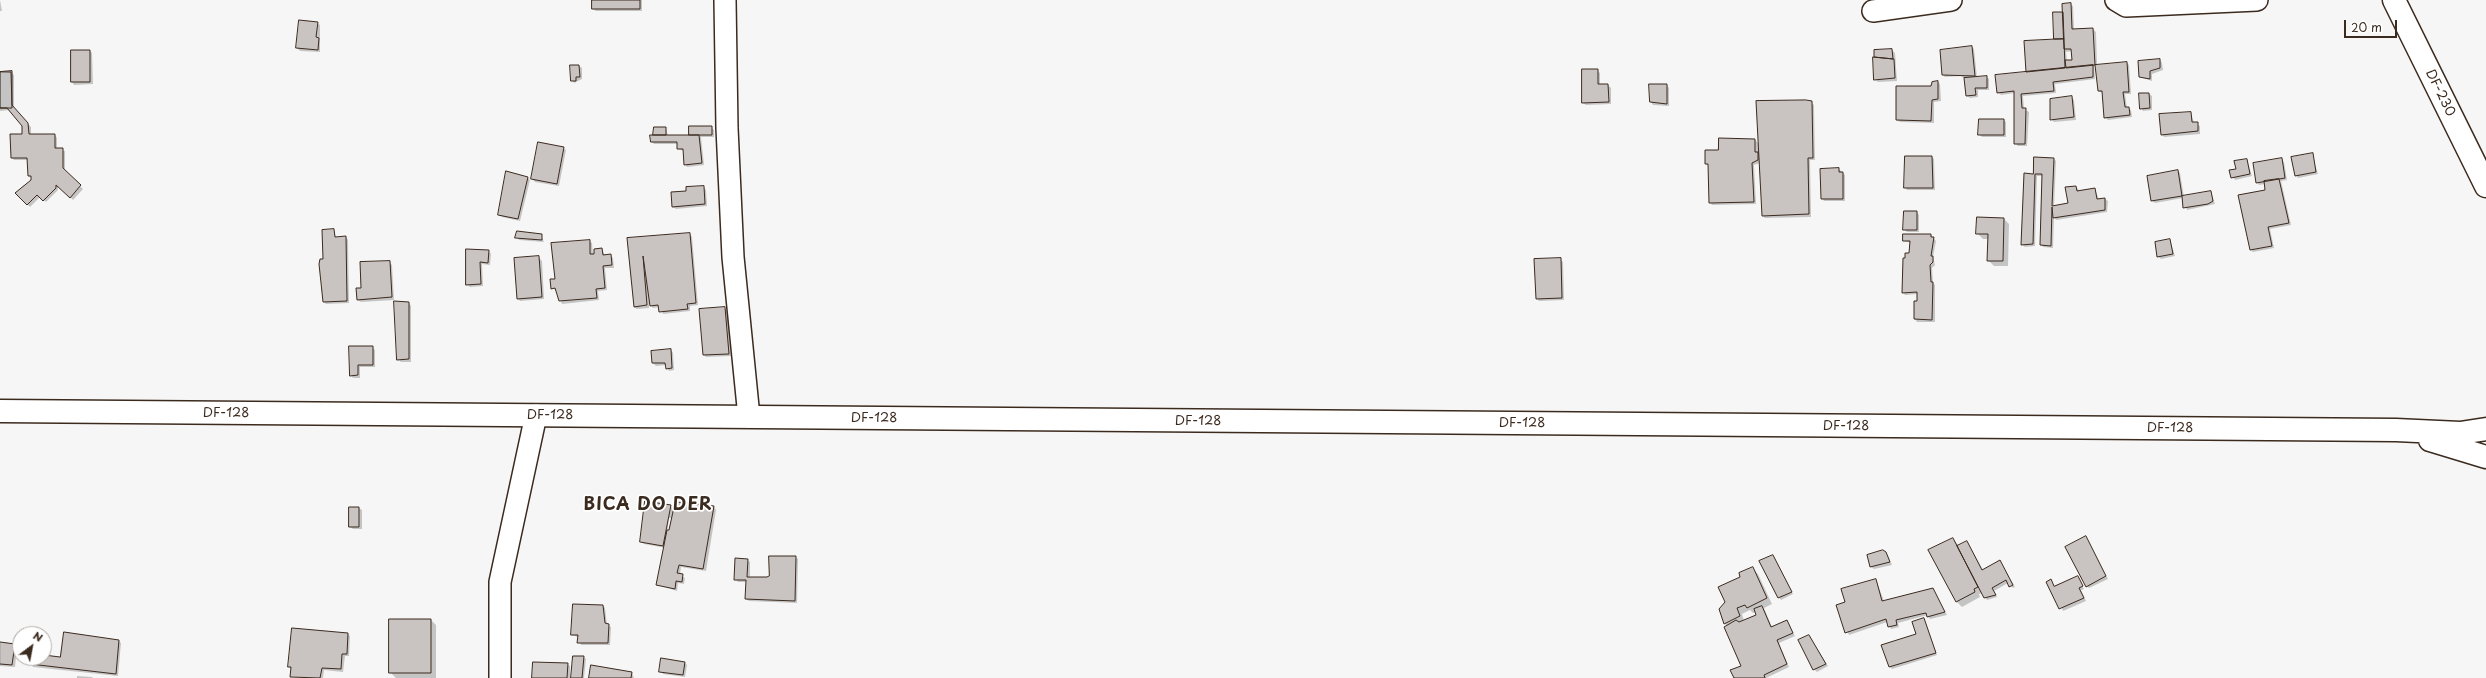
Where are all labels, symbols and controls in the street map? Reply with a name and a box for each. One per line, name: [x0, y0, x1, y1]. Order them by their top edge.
scale bar: [2346, 12, 2399, 38]
text: 20 m: [2351, 18, 2382, 36]
street label: DF-230: [2422, 67, 2458, 119]
street label: DF-128: [203, 405, 249, 421]
street label: DF-128: [527, 407, 573, 423]
street label: DF-128: [851, 410, 897, 426]
street label: DF-128: [1175, 413, 1221, 429]
street label: DF-128: [1499, 415, 1545, 431]
street label: DF-128: [1823, 418, 1869, 434]
street label: DF-128: [2147, 420, 2193, 436]
district label: BICA DO DER: [583, 495, 713, 515]
north arrow: [12, 626, 52, 666]
text: N: [30, 627, 46, 646]

